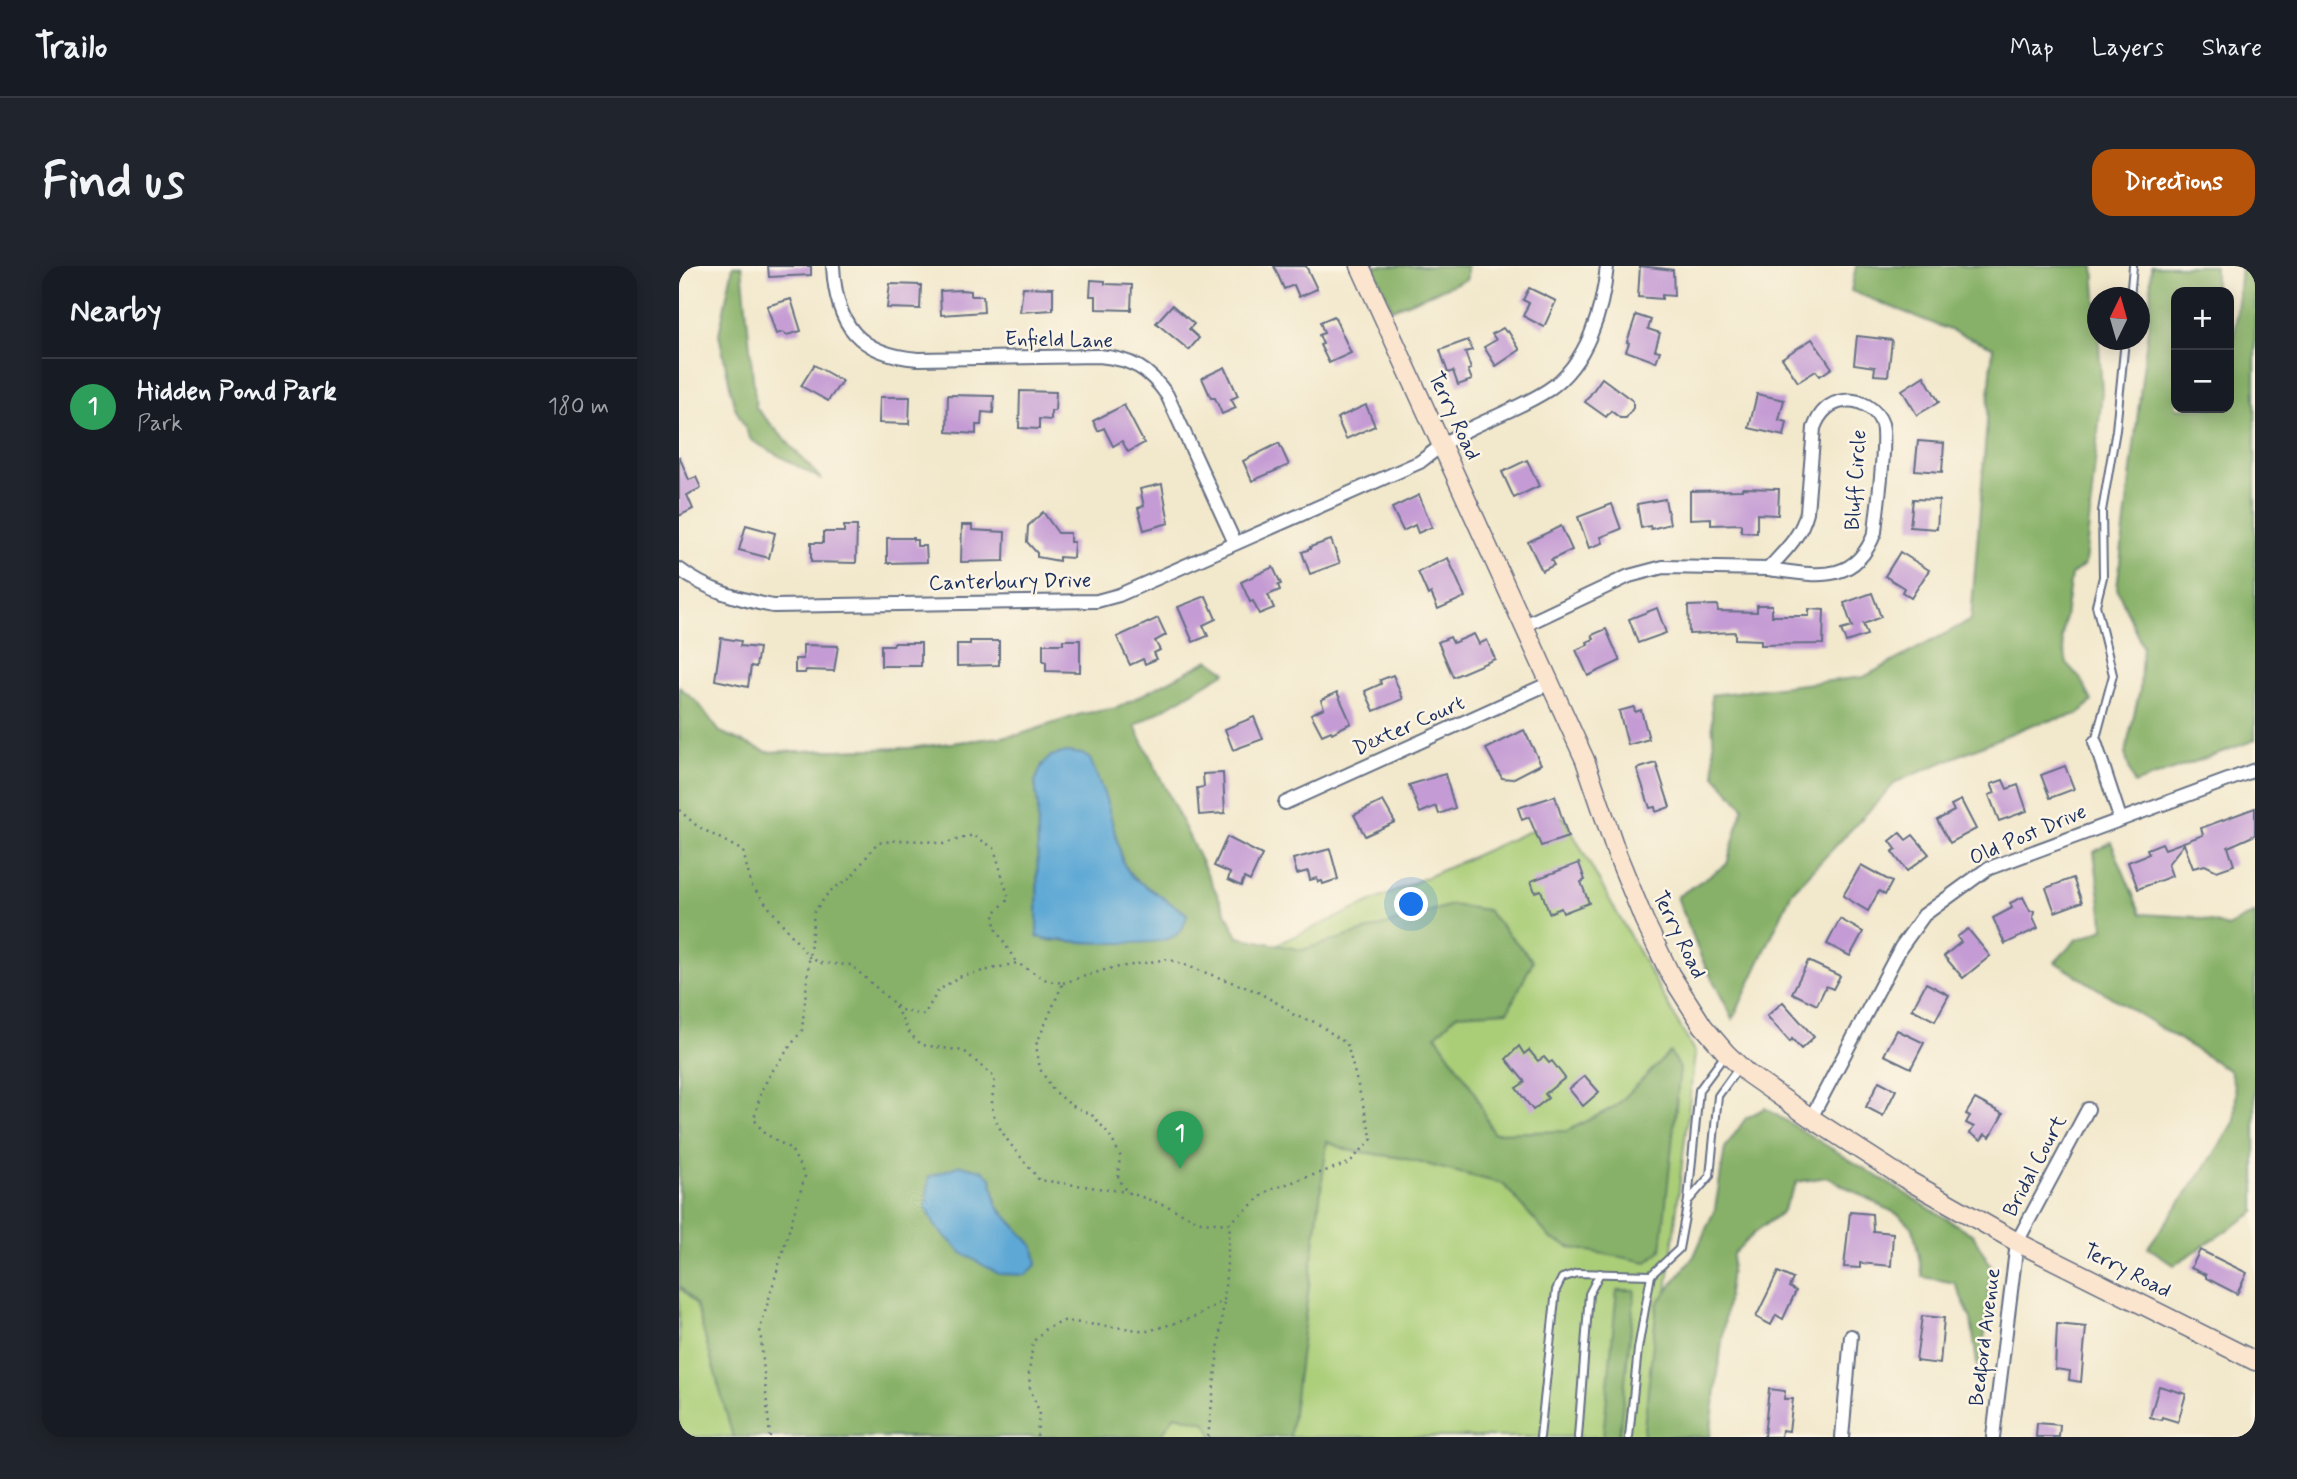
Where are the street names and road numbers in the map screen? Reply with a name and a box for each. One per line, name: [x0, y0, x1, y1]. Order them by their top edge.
street label: Enfield Lane: [1005, 325, 1113, 355]
street label: Terry Road: [1421, 367, 1487, 465]
street label: Bluff Circle: [1839, 429, 1873, 531]
street label: Canterbury Drive: [928, 567, 1092, 597]
street label: Dexter Court: [1349, 689, 1469, 763]
street label: Old Post Drive: [1965, 798, 2091, 872]
street label: Terry Road: [1646, 886, 1712, 984]
street label: Bridal Court: [1996, 1110, 2074, 1222]
street label: Terry Road: [2078, 1237, 2176, 1305]
street label: Bedford Avenue: [1963, 1266, 2009, 1408]

